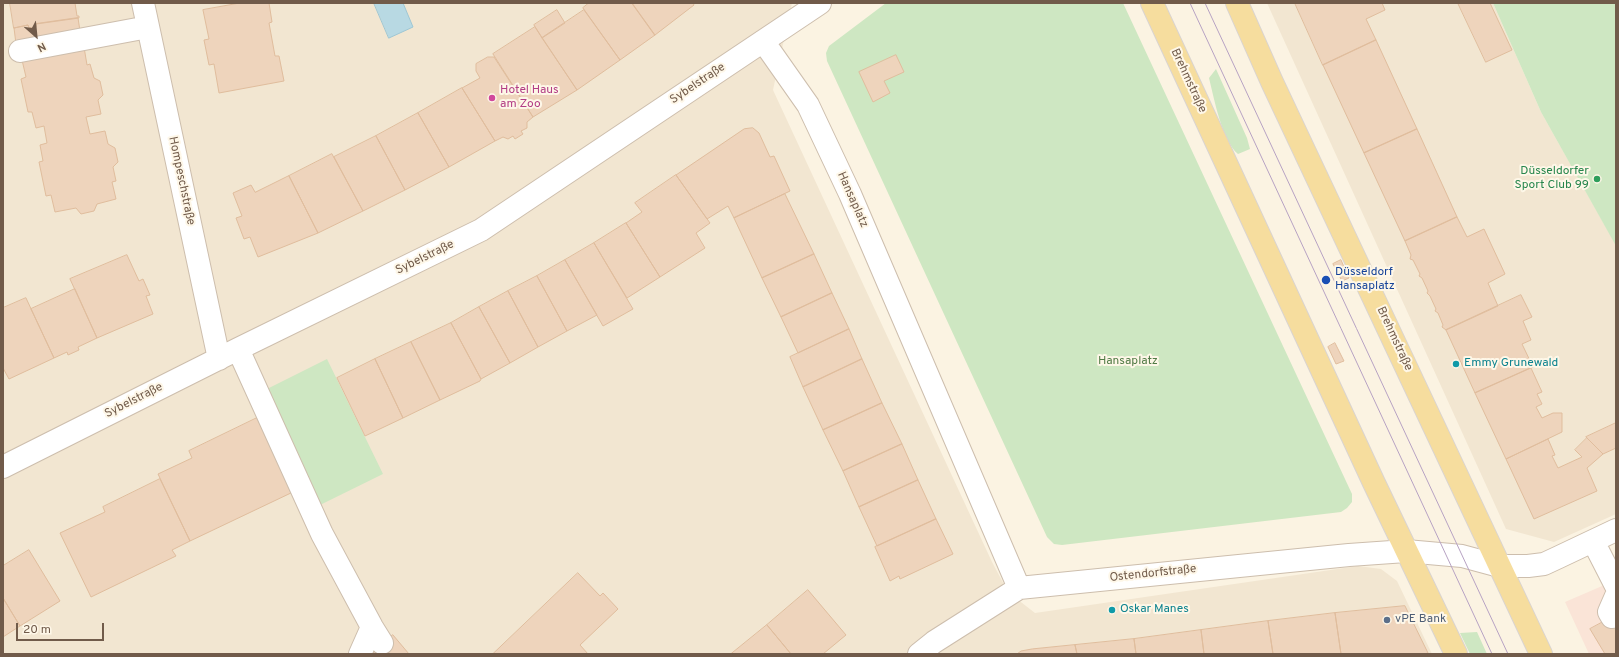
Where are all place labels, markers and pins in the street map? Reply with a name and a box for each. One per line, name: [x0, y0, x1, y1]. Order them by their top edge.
place label: Hotel Haus am Zoo: [500, 84, 559, 112]
marker: Hotel Haus am Zoo: [487, 93, 497, 103]
place label: Düsseldorfer Sport Club 99: [1514, 165, 1589, 193]
marker: Düsseldorfer Sport Club 99: [1592, 174, 1602, 184]
place label: Düsseldorf Hansaplatz: [1335, 266, 1395, 294]
marker: Düsseldorf Hansaplatz: [1320, 274, 1332, 286]
place label: Emmy Grunewald: [1464, 357, 1558, 371]
marker: Emmy Grunewald: [1451, 359, 1461, 369]
place label: Oskar Manes: [1120, 603, 1189, 617]
marker: Oskar Manes: [1107, 605, 1117, 615]
place label: vPE Bank: [1395, 613, 1446, 627]
marker: vPE Bank: [1382, 615, 1392, 625]

